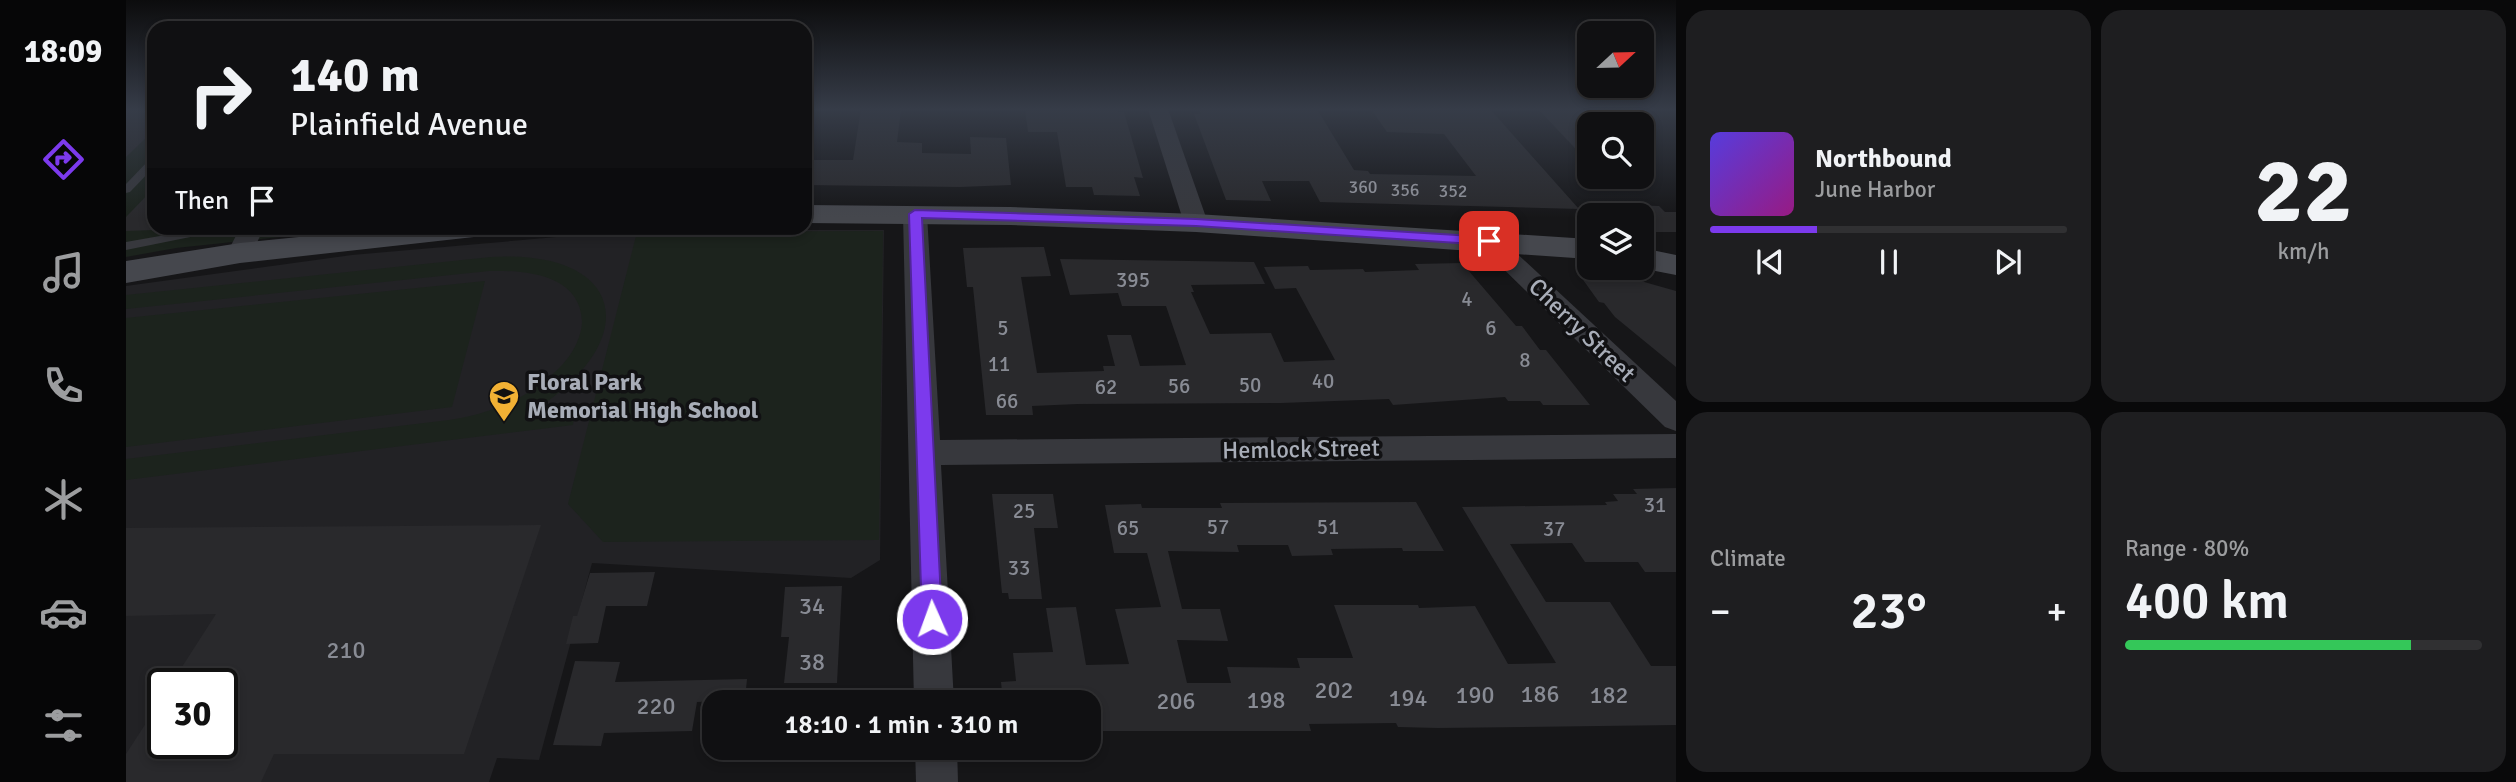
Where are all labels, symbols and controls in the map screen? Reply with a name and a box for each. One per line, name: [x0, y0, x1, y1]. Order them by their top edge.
north arrow: [1577, 21, 1654, 98]
map controls: [1577, 21, 1654, 280]
text: 18:09: [24, 32, 102, 71]
text: 140 m: [290, 45, 420, 105]
icon: right: [175, 49, 266, 140]
text: Plainfield Avenue: [290, 105, 528, 144]
button: search: [1577, 112, 1654, 189]
icon: directions: [39, 135, 88, 184]
text: 22: [2254, 135, 2353, 248]
text: Northbound: [1815, 143, 1952, 175]
text: June Harbor: [1815, 175, 1935, 204]
house number: 360: [1348, 176, 1378, 198]
house number: 356: [1390, 179, 1420, 201]
house number: 352: [1438, 180, 1468, 202]
icon: arrive: [243, 182, 281, 220]
text: Then: [175, 185, 229, 217]
button: layers: [1577, 203, 1654, 280]
pin: [1459, 211, 1519, 271]
icon: arrive: [1470, 222, 1508, 260]
text: km/h: [2277, 237, 2330, 266]
icon: previous: [1751, 243, 1789, 281]
icon: pause: [1870, 243, 1908, 281]
icon: next: [1989, 243, 2027, 281]
icon: music: [39, 248, 88, 297]
house number: 395: [1116, 267, 1150, 293]
street label: Cherry Street: [1522, 272, 1642, 388]
house number: 4: [1461, 286, 1473, 312]
house number: 5: [997, 315, 1009, 341]
house number: 6: [1485, 315, 1497, 341]
house number: 8: [1519, 347, 1531, 373]
house number: 11: [988, 351, 1010, 377]
icon: phone: [39, 361, 88, 410]
place label: Floral Park Memorial High School: [527, 367, 759, 425]
house number: 40: [1312, 368, 1334, 394]
house number: 50: [1239, 372, 1261, 398]
house number: 56: [1168, 373, 1190, 399]
house number: 62: [1095, 374, 1117, 400]
school or university icon: Floral Park Memorial High School: [487, 379, 521, 423]
house number: 66: [996, 388, 1018, 414]
street label: Hemlock Street: [1222, 433, 1380, 465]
icon: climate: [39, 475, 88, 524]
house number: 31: [1644, 492, 1666, 518]
house number: 25: [1013, 498, 1035, 524]
house number: 57: [1207, 514, 1229, 540]
house number: 51: [1317, 514, 1339, 540]
house number: 65: [1117, 515, 1139, 541]
house number: 37: [1543, 516, 1565, 542]
text: Range · 80%: [2125, 534, 2249, 563]
text: Climate: [1710, 544, 1786, 573]
house number: 33: [1008, 555, 1030, 581]
text: 400 km: [2125, 569, 2289, 633]
text: 23°: [1850, 579, 1927, 643]
position arrow: [895, 582, 969, 656]
icon: car: [39, 588, 88, 637]
text: −: [1710, 588, 1731, 635]
text: +: [2046, 588, 2067, 635]
house number: 34: [799, 591, 825, 621]
house number: 210: [327, 635, 365, 665]
house number: 38: [799, 647, 825, 677]
speed limit sign: 30: [147, 668, 238, 759]
house number: 202: [1315, 675, 1353, 705]
house number: 186: [1521, 679, 1559, 709]
house number: 190: [1456, 680, 1494, 710]
house number: 182: [1590, 680, 1628, 710]
house number: 194: [1389, 683, 1427, 713]
house number: 198: [1247, 685, 1285, 715]
house number: 206: [1157, 686, 1195, 716]
house number: 220: [637, 691, 675, 721]
icon: filters: [39, 701, 88, 750]
text: 18:10 · 1 min · 310 m: [785, 709, 1018, 741]

